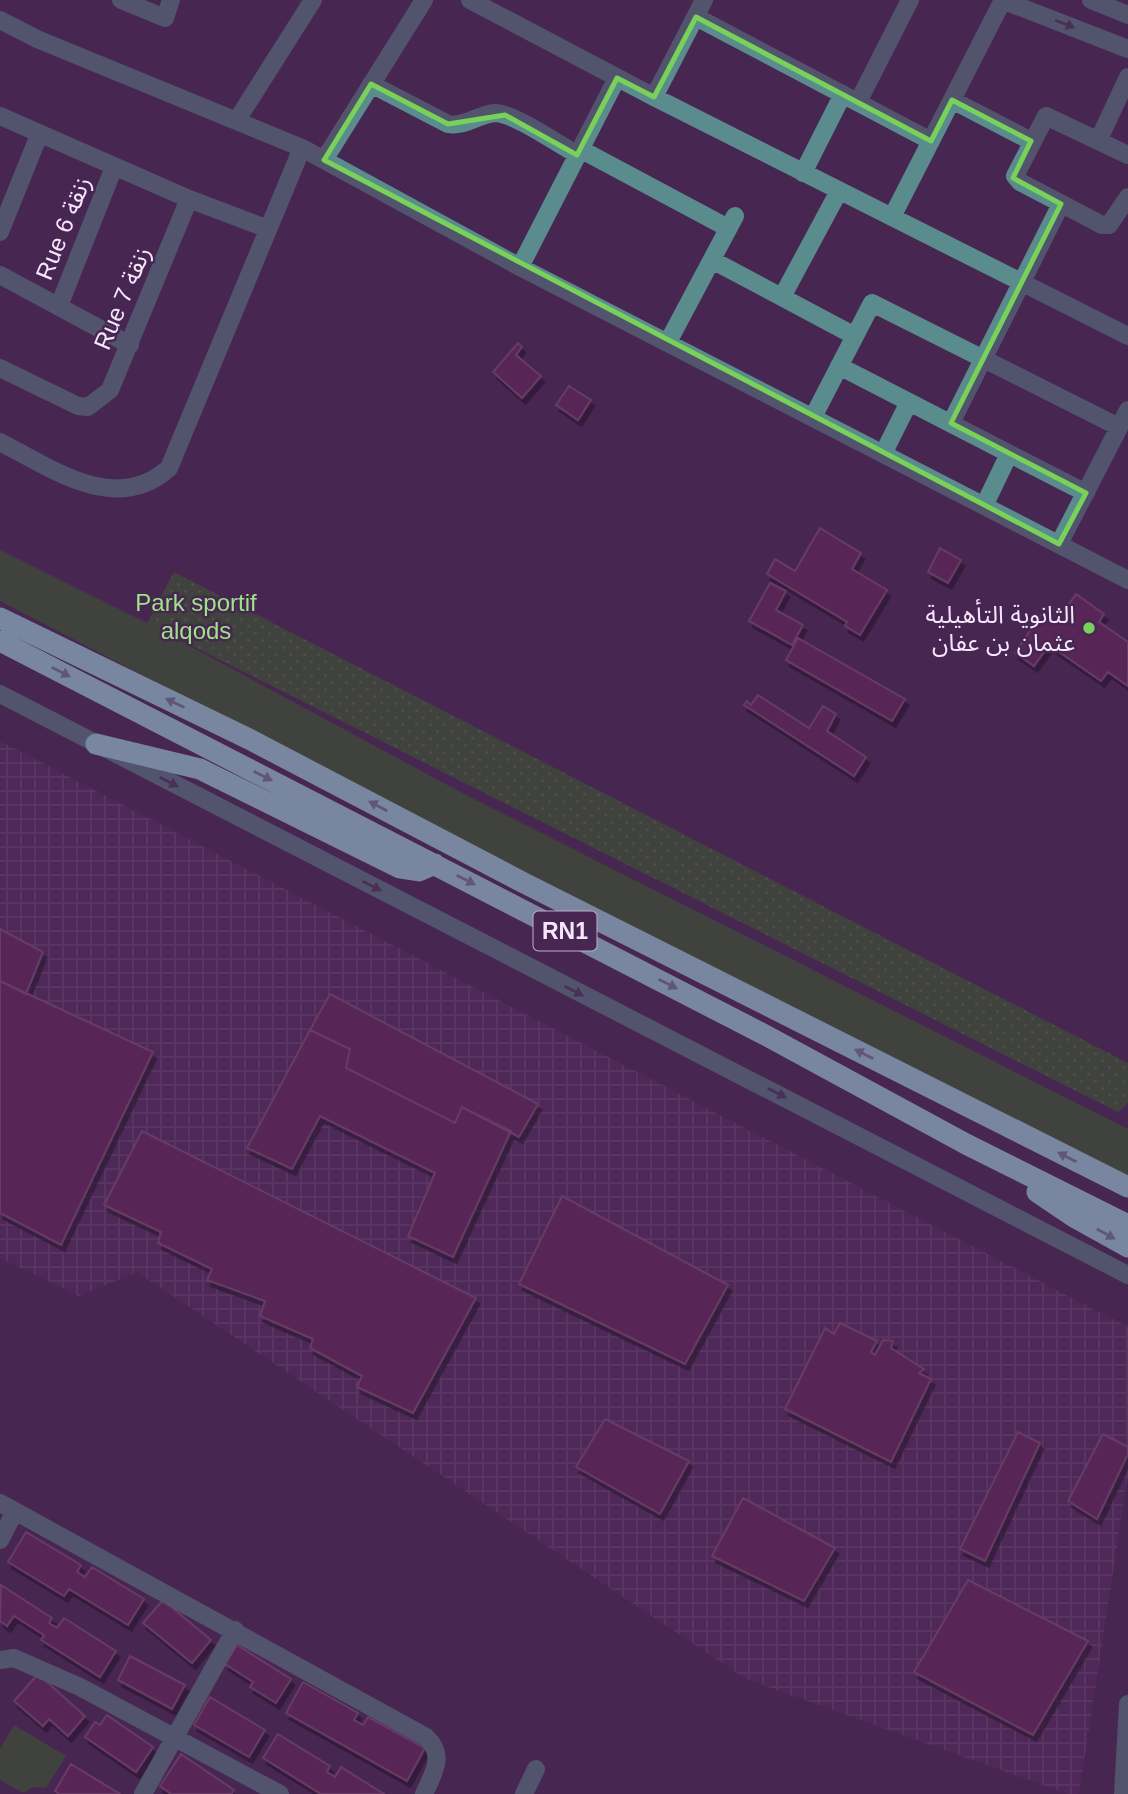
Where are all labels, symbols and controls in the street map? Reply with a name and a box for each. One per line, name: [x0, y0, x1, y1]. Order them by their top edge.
one-way arrow: [1054, 19, 1075, 30]
street label: Rue 6 زنقة: [30, 172, 97, 284]
street label: Rue 7 زنقة: [88, 243, 157, 354]
park label: Park sportif alqods: [135, 589, 257, 644]
place label: الثانوية التأهيلية عثمان بن عفان: [925, 598, 1075, 657]
marker: الثانوية التأهيلية عثمان بن عفان: [1081, 620, 1097, 636]
one-way arrow: [51, 667, 71, 678]
one-way arrow: [165, 697, 185, 709]
one-way arrow: [253, 771, 273, 782]
one-way arrow: [159, 777, 179, 788]
one-way arrow: [368, 800, 387, 812]
one-way arrow: [456, 874, 476, 885]
one-way arrow: [362, 880, 381, 892]
road number: RN1: [534, 912, 596, 950]
one-way arrow: [658, 979, 678, 990]
one-way arrow: [564, 984, 584, 996]
one-way arrow: [854, 1049, 874, 1060]
one-way arrow: [767, 1088, 787, 1099]
one-way arrow: [1057, 1151, 1077, 1162]
one-way arrow: [1096, 1228, 1116, 1240]

